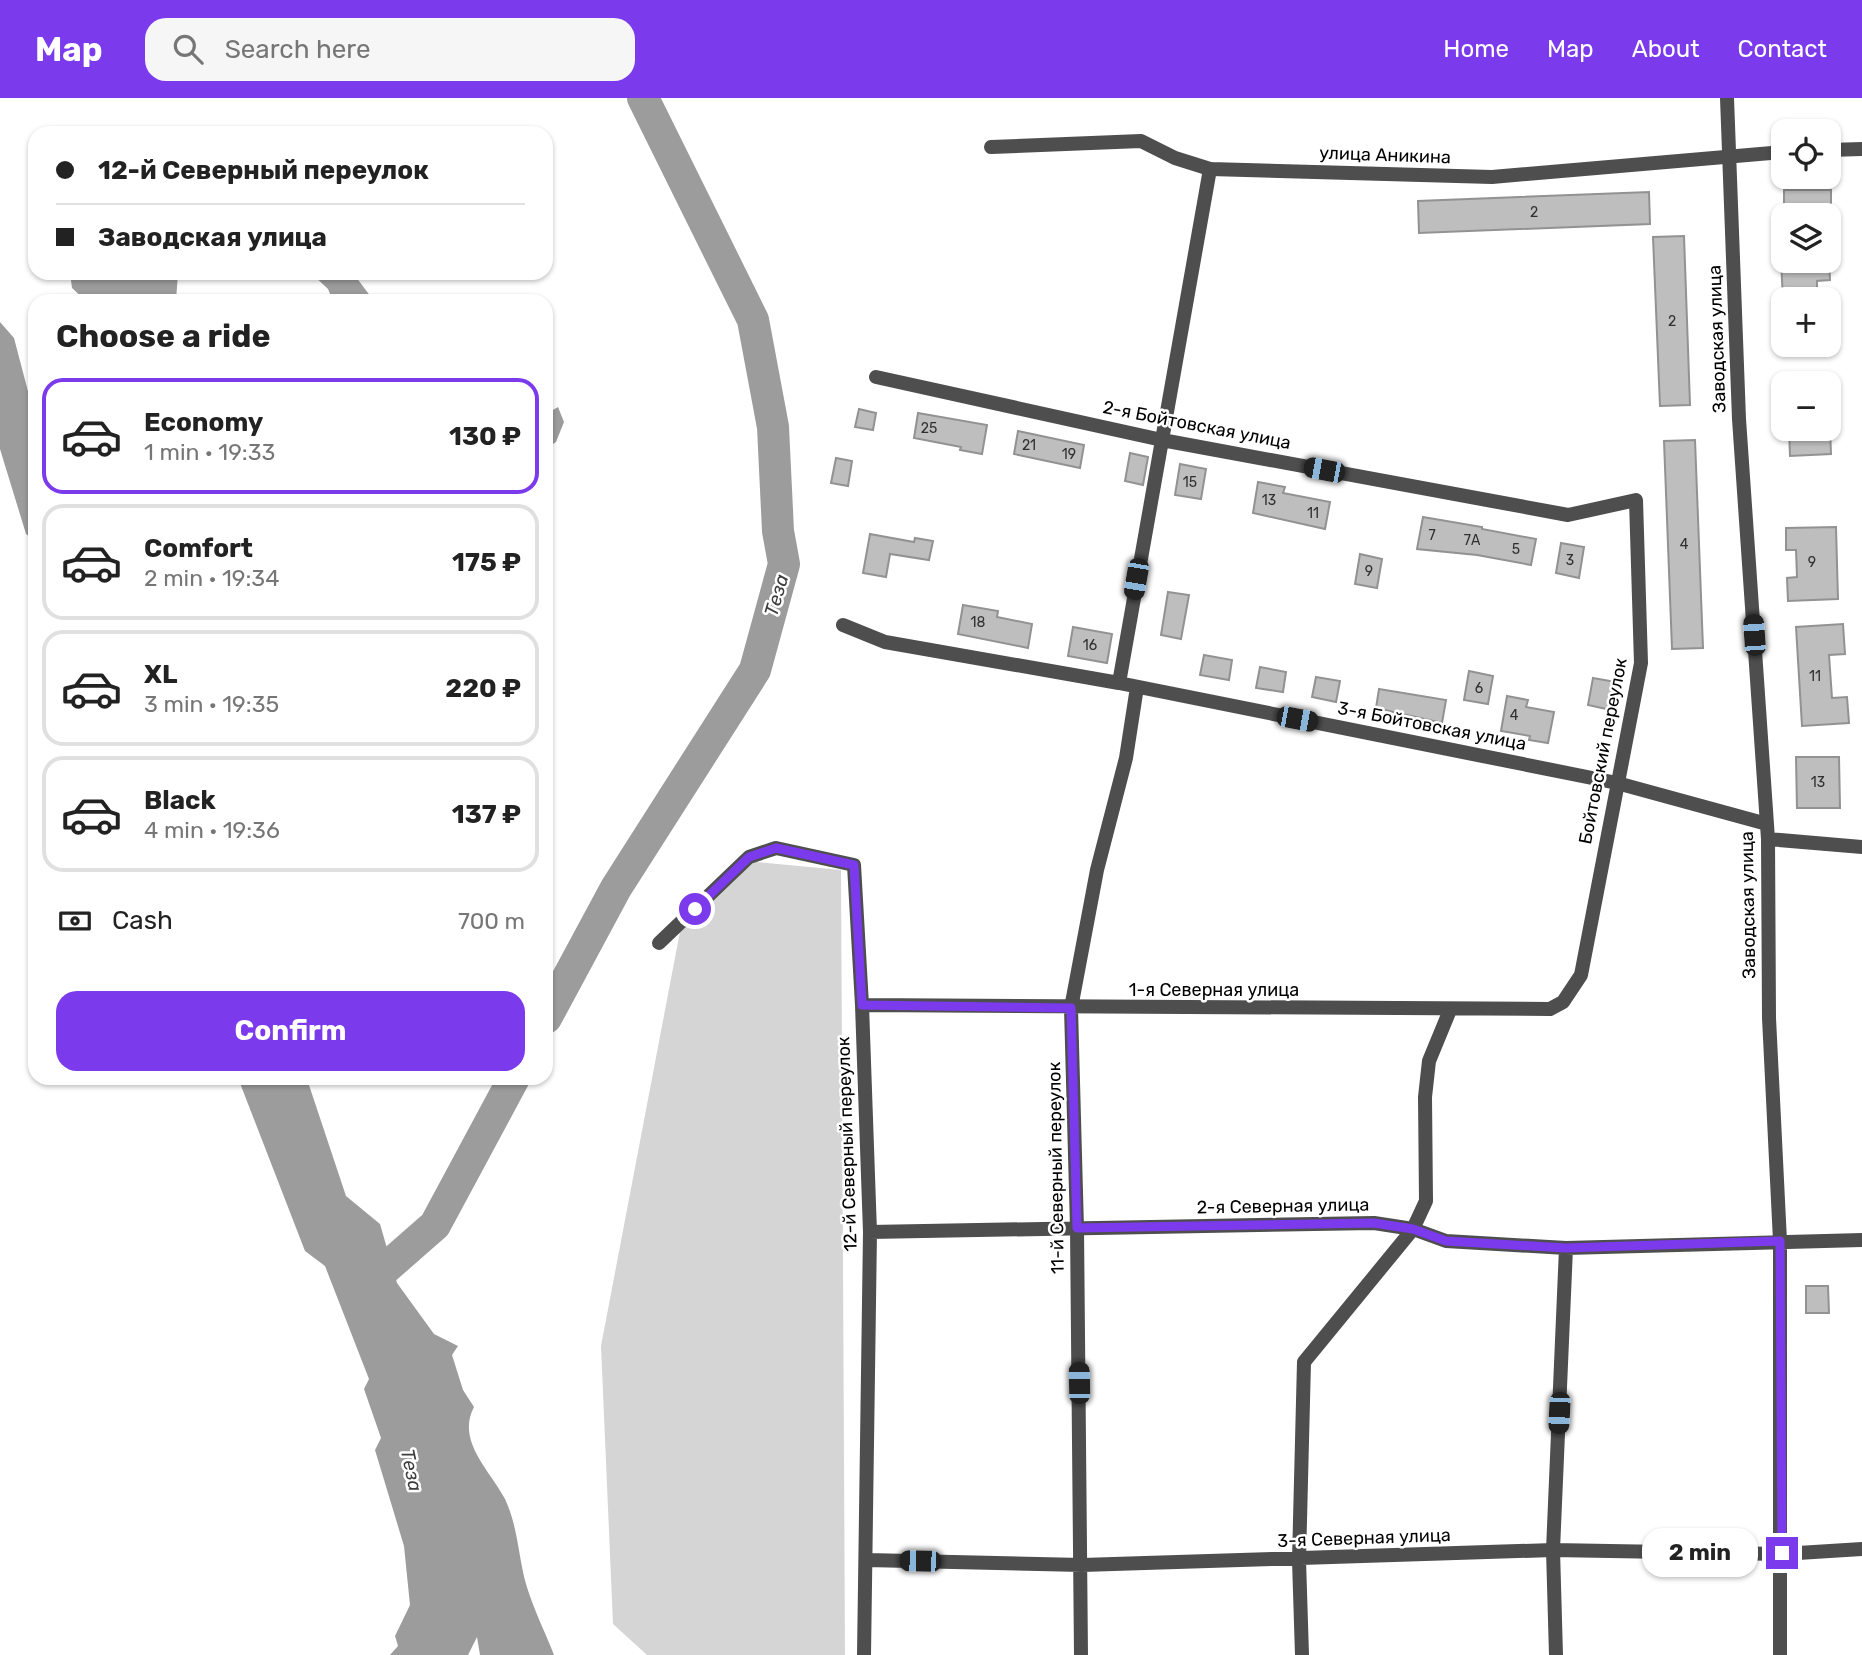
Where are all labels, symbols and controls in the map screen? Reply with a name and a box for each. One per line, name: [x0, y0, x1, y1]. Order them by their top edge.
search box: [145, 18, 635, 81]
text: Map: [35, 30, 103, 69]
icon: search: [169, 30, 207, 68]
text: Search here: [225, 34, 370, 65]
text: Home: [1443, 35, 1509, 63]
text: Map: [1547, 35, 1594, 63]
text: About: [1632, 35, 1700, 63]
text: Contact: [1738, 35, 1827, 63]
map controls: [1771, 119, 1841, 441]
button: locate: [1771, 119, 1841, 189]
street label: улица Аникина: [1319, 142, 1451, 168]
text: 12-й Северный переулок: [98, 155, 429, 186]
button: layers: [1771, 203, 1841, 273]
house number: 2: [1530, 204, 1538, 221]
text: Заводская улица: [98, 222, 327, 253]
street label: Заводская улица: [1703, 265, 1731, 413]
button: +: [1771, 287, 1841, 357]
house number: 2: [1668, 313, 1676, 330]
text: Choose a ride: [56, 317, 270, 355]
button: −: [1771, 371, 1841, 441]
street label: 2-я Бойтовская улица: [1101, 396, 1293, 454]
icon: car: [60, 405, 123, 468]
text: Economy: [144, 407, 263, 438]
house number: 25: [921, 420, 937, 437]
text: 130 ₽: [449, 421, 521, 452]
house number: 21: [1022, 437, 1036, 454]
text: 1 min · 19:33: [144, 438, 275, 466]
house number: 19: [1062, 446, 1076, 463]
car: [1302, 456, 1347, 484]
house number: 15: [1183, 474, 1197, 491]
house number: 13: [1262, 492, 1276, 509]
house number: 11: [1307, 505, 1319, 522]
house number: 7: [1428, 527, 1436, 544]
icon: car: [60, 531, 123, 594]
house number: 7А: [1464, 532, 1481, 549]
text: Comfort: [144, 533, 253, 564]
house number: 4: [1680, 536, 1689, 553]
house number: 5: [1512, 541, 1520, 558]
text: 175 ₽: [452, 547, 521, 578]
house number: 3: [1566, 552, 1574, 569]
house number: 9: [1808, 554, 1816, 571]
car: [1123, 556, 1150, 602]
house number: 9: [1365, 563, 1373, 580]
text: 2 min · 19:34: [144, 564, 279, 592]
water label: Теза: [760, 571, 793, 619]
car: [1743, 613, 1766, 657]
house number: 18: [971, 614, 986, 631]
house number: 16: [1083, 637, 1097, 654]
street label: Бойтовский переулок: [1574, 656, 1632, 846]
icon: car: [60, 657, 123, 720]
text: XL: [144, 659, 177, 690]
house number: 11: [1809, 668, 1821, 685]
text: 220 ₽: [445, 673, 521, 704]
house number: 6: [1475, 680, 1483, 697]
text: 3 min · 19:35: [144, 690, 279, 718]
street label: 3-я Бойтовская улица: [1336, 697, 1528, 755]
car: [1275, 705, 1320, 733]
house number: 4: [1510, 707, 1519, 724]
house number: 13: [1811, 774, 1825, 791]
icon: car: [60, 783, 123, 846]
text: Black: [144, 785, 216, 816]
text: 137 ₽: [452, 799, 521, 830]
text: 4 min · 19:36: [144, 816, 280, 844]
street label: Заводская улица: [1736, 831, 1760, 979]
route start: [679, 893, 711, 925]
icon: cash: [56, 902, 94, 940]
text: Cash: [112, 905, 173, 936]
text: 700 m: [458, 907, 525, 935]
street label: 1-я Северная улица: [1129, 979, 1299, 1001]
button: Confirm: [56, 991, 525, 1071]
street label: 12-й Северный переулок: [832, 1036, 862, 1252]
street label: 11-й Северный переулок: [1043, 1061, 1069, 1274]
street label: 2-я Северная улица: [1196, 1193, 1370, 1219]
car: [1069, 1362, 1090, 1404]
car: [1548, 1391, 1571, 1435]
water label: Теза: [396, 1447, 427, 1493]
street label: 3-я Северная улица: [1277, 1524, 1451, 1552]
callout: 2 min: [1642, 1528, 1758, 1578]
route end: [1766, 1537, 1798, 1569]
text: 2 min: [1669, 1538, 1731, 1566]
car: [899, 1550, 942, 1572]

